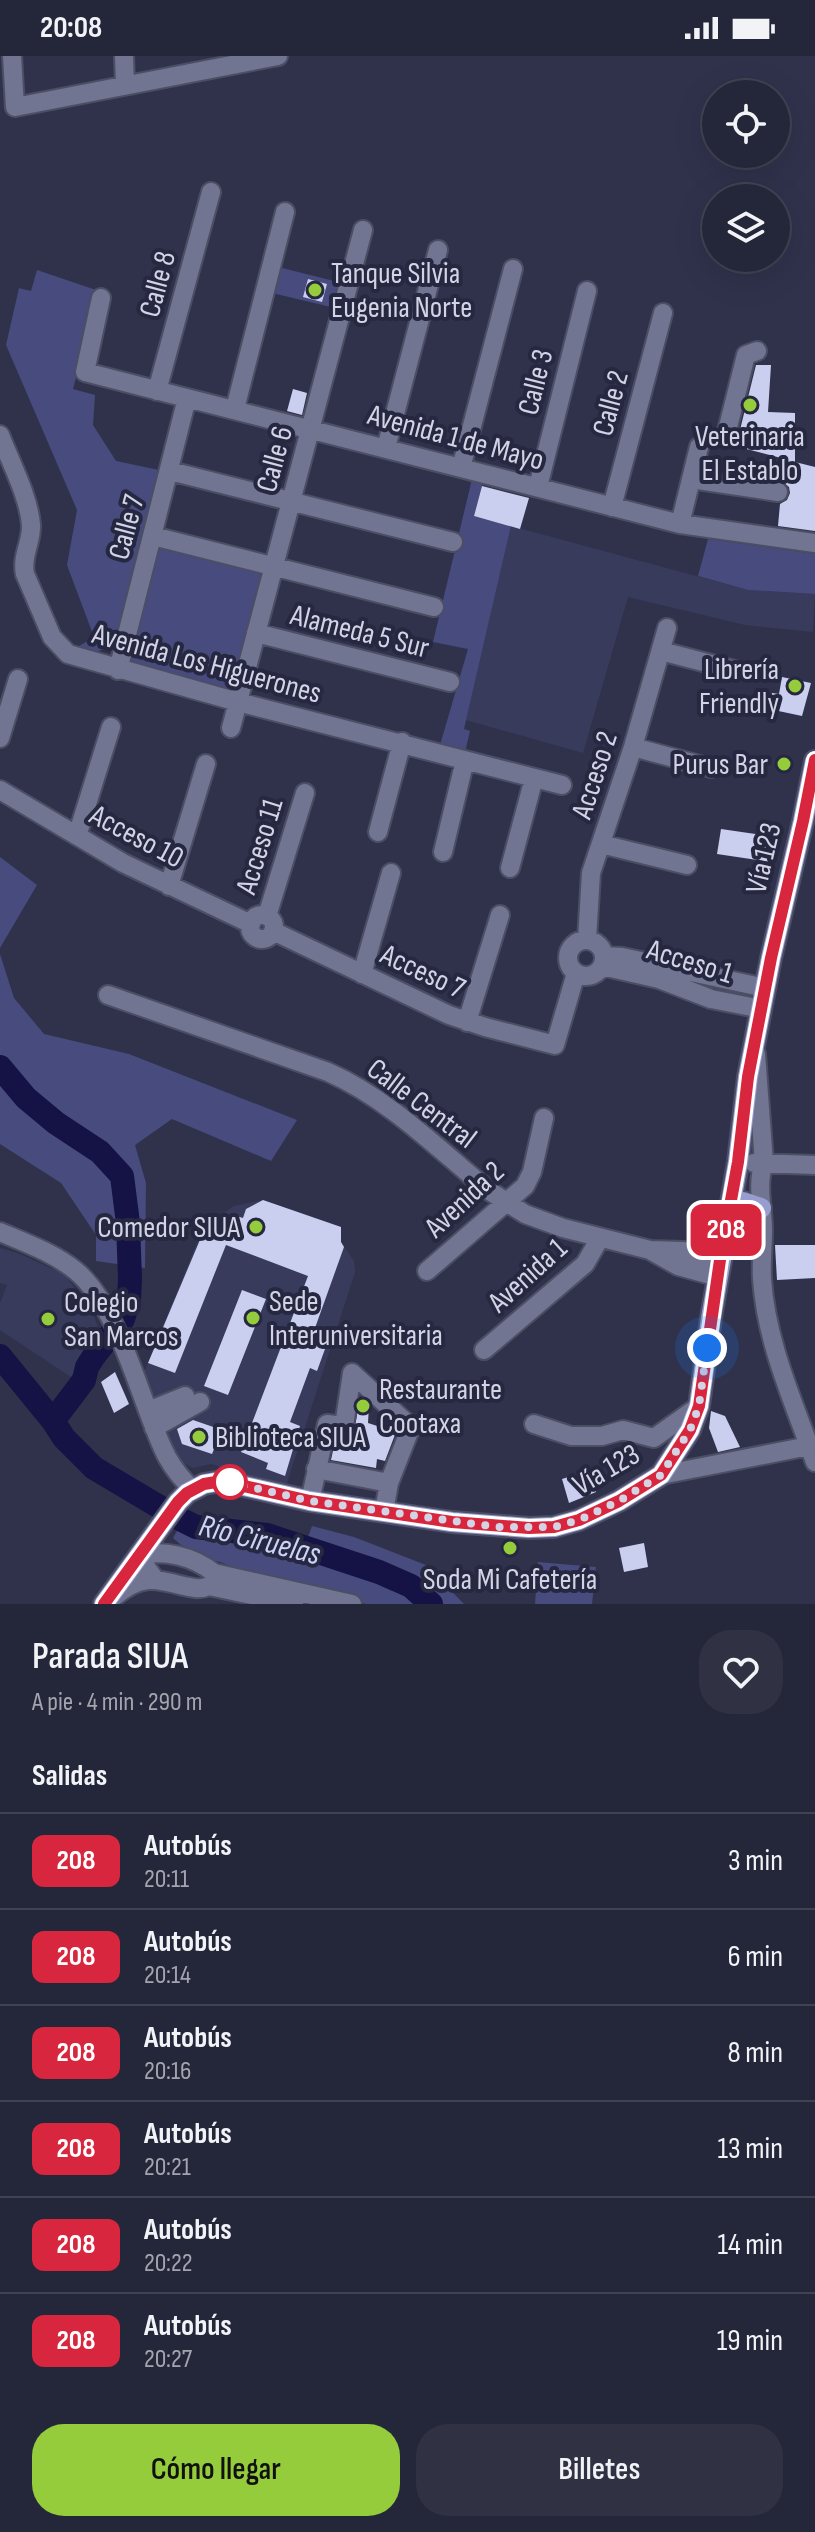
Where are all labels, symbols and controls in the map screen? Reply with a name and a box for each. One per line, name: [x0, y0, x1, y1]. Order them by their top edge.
text: 20:08: [40, 10, 102, 46]
map controls: [702, 80, 790, 272]
button: locate: [702, 80, 790, 168]
button: layers: [702, 184, 790, 272]
street label: Calle 8: [132, 247, 184, 321]
place label: Tanque Silvia Eugenia Norte: [331, 256, 472, 326]
marker: Tanque Silvia Eugenia Norte: [306, 281, 324, 299]
street label: Calle 3: [511, 346, 561, 419]
street label: Calle 2: [585, 367, 637, 440]
marker: Veterinaria El Establo: [741, 396, 759, 414]
street label: Avenida 1 de Mayo: [363, 397, 548, 479]
place label: Veterinaria El Establo: [695, 419, 805, 489]
street label: Calle 6: [249, 422, 301, 496]
street label: Calle 7: [101, 491, 153, 564]
street label: Alameda 5 Sur: [286, 597, 433, 667]
street label: Avenida Los Higuerones: [87, 616, 325, 712]
place label: Librería Friendly: [699, 652, 779, 722]
marker: Librería Friendly: [786, 677, 804, 695]
street label: Acceso 2: [564, 727, 626, 824]
place label: Purus Bar: [673, 747, 768, 783]
marker: Purus Bar: [775, 755, 793, 773]
street label: Acceso 11: [228, 794, 292, 899]
street label: Acceso 10: [83, 797, 190, 876]
street label: Vía 123: [738, 819, 790, 897]
street label: Acceso 1: [642, 932, 737, 992]
street label: Acceso 7: [374, 936, 471, 1007]
street label: Calle Central: [360, 1051, 483, 1157]
street label: Avenida 2: [417, 1154, 512, 1246]
line badge: 208: [680, 1204, 772, 1256]
place label: Comedor SIUA: [97, 1210, 240, 1246]
text: 208: [707, 1213, 745, 1246]
marker: Comedor SIUA: [247, 1218, 265, 1236]
street label: Avenida 1: [480, 1231, 575, 1321]
place label: Sede Interuniversitaria: [269, 1284, 443, 1354]
place label: Colegio San Marcos: [64, 1285, 179, 1355]
marker: Sede Interuniversitaria: [244, 1309, 262, 1327]
marker: Colegio San Marcos: [39, 1310, 57, 1328]
your location: [687, 1328, 727, 1368]
place label: Restaurante Cootaxa: [379, 1372, 502, 1442]
marker: Restaurante Cootaxa: [354, 1397, 372, 1415]
place label: Biblioteca SIUA: [215, 1420, 366, 1456]
marker: Biblioteca SIUA: [190, 1428, 208, 1446]
street label: Vía 123: [567, 1436, 646, 1503]
unlabelled marker: [213, 1465, 247, 1499]
water label: Río Ciruelas: [195, 1507, 325, 1575]
marker: Soda Mi Cafetería: [501, 1539, 519, 1557]
place label: Soda Mi Cafetería: [423, 1562, 597, 1598]
button: heart: [699, 1630, 783, 1714]
text: Parada SIUA: [32, 1634, 188, 1679]
text: A pie · 4 min · 290 m: [32, 1687, 203, 1718]
text: Salidas: [32, 1758, 107, 1794]
text: Autobús: [144, 1828, 232, 1864]
text: 3 min: [728, 1843, 783, 1879]
text: 208: [57, 1844, 95, 1877]
text: 20:11: [144, 1864, 189, 1895]
text: Autobús: [144, 1924, 232, 1960]
text: 6 min: [727, 1939, 783, 1975]
text: 208: [57, 1940, 95, 1973]
text: 20:14: [144, 1960, 191, 1991]
text: Autobús: [144, 2020, 232, 2056]
text: 8 min: [727, 2035, 783, 2071]
text: 208: [57, 2036, 95, 2069]
text: 20:16: [144, 2056, 191, 2087]
text: Autobús: [144, 2116, 232, 2152]
text: 13 min: [717, 2131, 783, 2167]
text: 208: [57, 2132, 95, 2165]
text: 20:21: [144, 2152, 191, 2183]
text: Autobús: [144, 2212, 232, 2248]
text: 14 min: [718, 2227, 783, 2263]
text: 208: [57, 2228, 95, 2261]
text: 20:22: [144, 2248, 192, 2279]
text: Autobús: [144, 2308, 232, 2344]
text: 19 min: [717, 2323, 783, 2359]
text: 208: [57, 2324, 95, 2357]
text: 20:27: [144, 2344, 192, 2375]
button: Cómo llegar: [32, 2424, 400, 2516]
button: Billetes: [416, 2424, 783, 2516]

